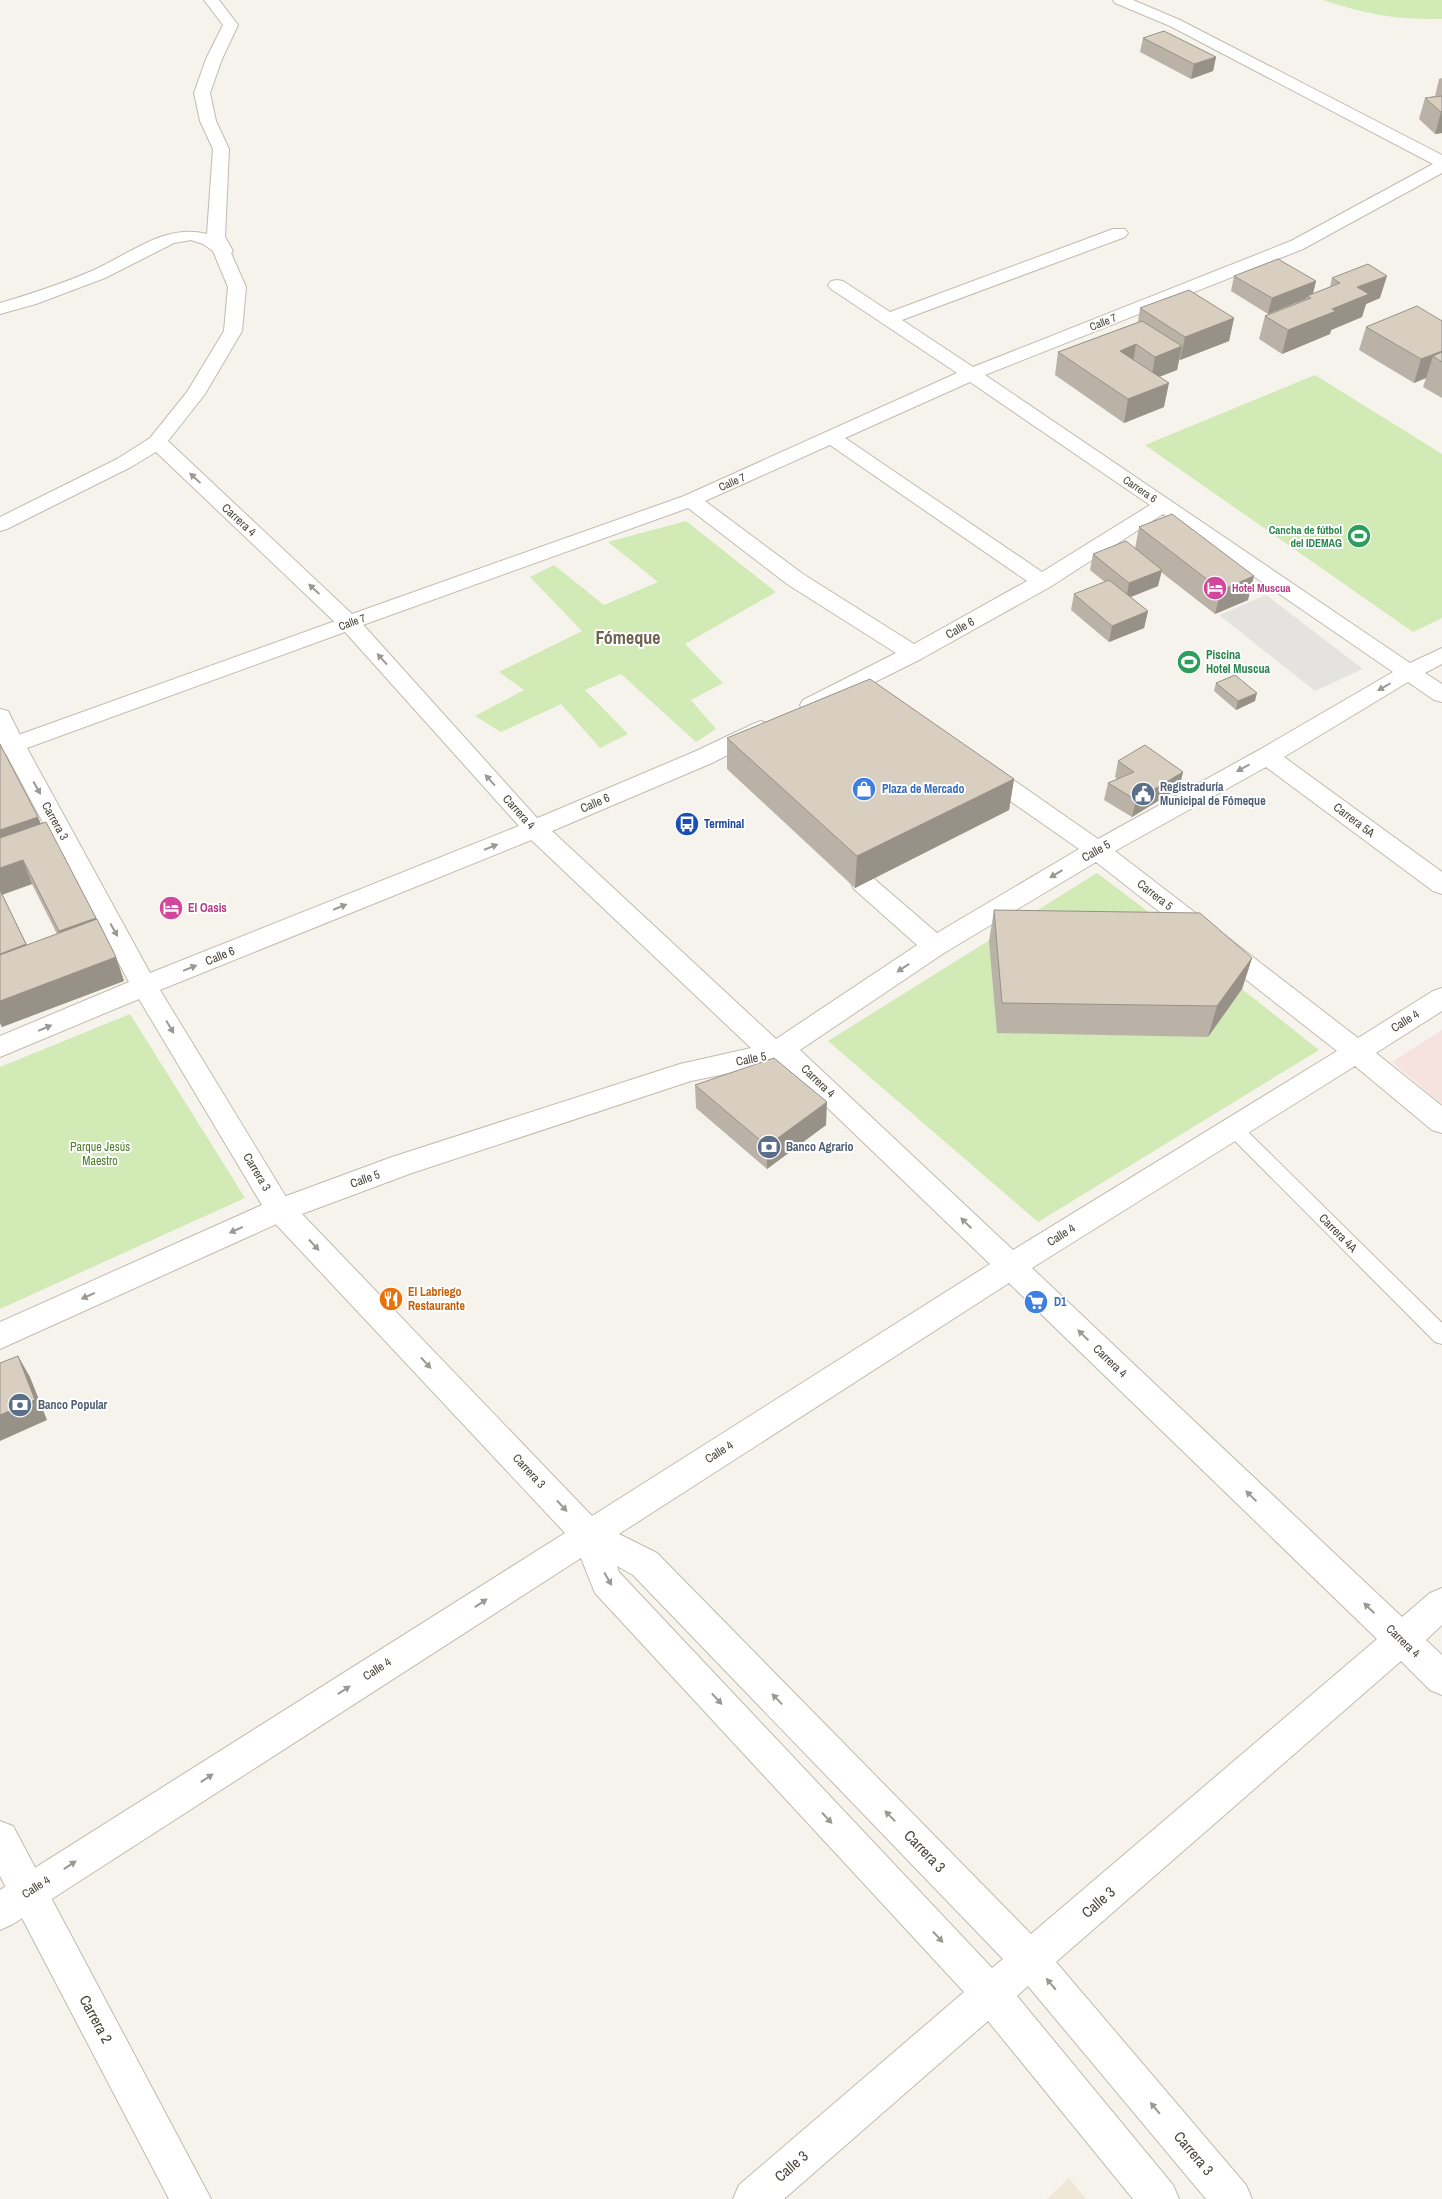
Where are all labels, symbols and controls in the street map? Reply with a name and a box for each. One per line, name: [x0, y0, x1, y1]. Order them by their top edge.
street label: Calle 7: [1087, 310, 1119, 334]
street label: Calle 7: [716, 470, 748, 494]
one-way arrow: [190, 472, 202, 484]
street label: Carrera 6: [1120, 473, 1160, 505]
street label: Carrera 4: [218, 500, 260, 540]
place label: Cancha de fútbol del IDEMAG: [1269, 523, 1342, 550]
sports icon: Cancha de fútbol del IDEMAG: [1346, 523, 1372, 549]
hotel icon: Hotel Muscua: [1202, 575, 1228, 601]
place label: Hotel Muscua: [1232, 581, 1291, 595]
one-way arrow: [308, 583, 320, 595]
street label: Calle 7: [336, 611, 368, 633]
street label: Calle 6: [943, 614, 977, 642]
district label: Fómeque: [596, 625, 660, 650]
place label: Piscina Hotel Muscua: [1206, 647, 1271, 677]
sports icon: Piscina Hotel Muscua: [1176, 649, 1202, 675]
one-way arrow: [376, 654, 388, 666]
one-way arrow: [1377, 682, 1390, 691]
one-way arrow: [1237, 764, 1250, 773]
one-way arrow: [484, 774, 496, 786]
shop icon: Plaza de Mercado: [851, 776, 877, 802]
place label: Registraduría Municipal de Fómeque: [1160, 779, 1266, 809]
one-way arrow: [32, 781, 41, 794]
place label: Plaza de Mercado: [882, 781, 965, 797]
public building icon: Registraduría Municipal de Fómeque: [1130, 781, 1156, 807]
street label: Calle 6: [578, 790, 612, 816]
street label: Carrera 4: [499, 791, 539, 833]
street label: Carrera 3: [38, 799, 72, 843]
street label: Carrera 5A: [1330, 799, 1378, 841]
bus stop icon: Terminal: [674, 811, 700, 837]
place label: Terminal: [704, 816, 745, 832]
street label: Calle 5: [1079, 836, 1114, 866]
one-way arrow: [484, 842, 498, 850]
one-way arrow: [1050, 870, 1063, 879]
street label: Carrera 5: [1134, 876, 1177, 914]
hotel icon: El Oasis: [158, 895, 184, 921]
place label: El Oasis: [188, 900, 227, 916]
one-way arrow: [333, 903, 348, 910]
one-way arrow: [110, 923, 118, 938]
street label: Calle 6: [203, 943, 237, 969]
one-way arrow: [183, 963, 197, 971]
one-way arrow: [896, 963, 909, 973]
street label: Calle 4: [1388, 1006, 1423, 1036]
one-way arrow: [165, 1021, 174, 1034]
one-way arrow: [38, 1023, 52, 1031]
street label: Calle 5: [734, 1048, 768, 1070]
street label: Carrera 4: [797, 1061, 839, 1102]
bank icon: Banco Agrario: [756, 1134, 782, 1160]
park label: Parque Jesús Maestro: [70, 1139, 130, 1169]
place label: Banco Agrario: [786, 1139, 853, 1155]
street label: Carrera 3: [239, 1150, 275, 1194]
street label: Calle 5: [348, 1166, 383, 1192]
street label: Carrera 4A: [1315, 1210, 1361, 1256]
one-way arrow: [960, 1217, 972, 1229]
street label: Calle 4: [1044, 1220, 1079, 1250]
one-way arrow: [229, 1226, 243, 1234]
one-way arrow: [308, 1239, 320, 1251]
place label: El Labriego Restaurante: [408, 1284, 465, 1314]
restaurant icon: El Labriego Restaurante: [378, 1286, 404, 1312]
supermarket icon: D1: [1023, 1289, 1049, 1315]
one-way arrow: [81, 1293, 95, 1301]
place label: D1: [1054, 1294, 1067, 1310]
one-way arrow: [1078, 1329, 1090, 1341]
street label: Carrera 4: [1089, 1341, 1131, 1382]
one-way arrow: [420, 1357, 432, 1369]
bank icon: Banco Popular: [7, 1392, 33, 1418]
place label: Banco Popular: [38, 1397, 108, 1413]
street label: Calle 4: [702, 1437, 737, 1467]
street label: Carrera 3: [509, 1450, 549, 1492]
one-way arrow: [1246, 1490, 1258, 1502]
one-way arrow: [556, 1500, 568, 1512]
one-way arrow: [603, 1573, 612, 1586]
one-way arrow: [474, 1598, 488, 1608]
one-way arrow: [1363, 1602, 1375, 1614]
street label: Carrera 4: [1382, 1621, 1424, 1662]
street label: Calle 4: [360, 1654, 395, 1684]
one-way arrow: [337, 1686, 351, 1695]
one-way arrow: [711, 1693, 722, 1706]
one-way arrow: [771, 1694, 783, 1706]
one-way arrow: [200, 1773, 214, 1782]
one-way arrow: [884, 1810, 896, 1822]
one-way arrow: [821, 1812, 833, 1824]
street label: Carrera 3: [899, 1825, 951, 1877]
one-way arrow: [63, 1860, 77, 1870]
street label: Calle 4: [19, 1872, 54, 1902]
street label: Calle 3: [1077, 1881, 1119, 1922]
one-way arrow: [932, 1931, 944, 1943]
one-way arrow: [1045, 1978, 1056, 1991]
street label: Carrera 2: [75, 1991, 118, 2047]
one-way arrow: [1150, 2102, 1161, 2115]
street label: Carrera 3: [1169, 2126, 1219, 2180]
street label: Calle 3: [770, 2145, 812, 2186]

